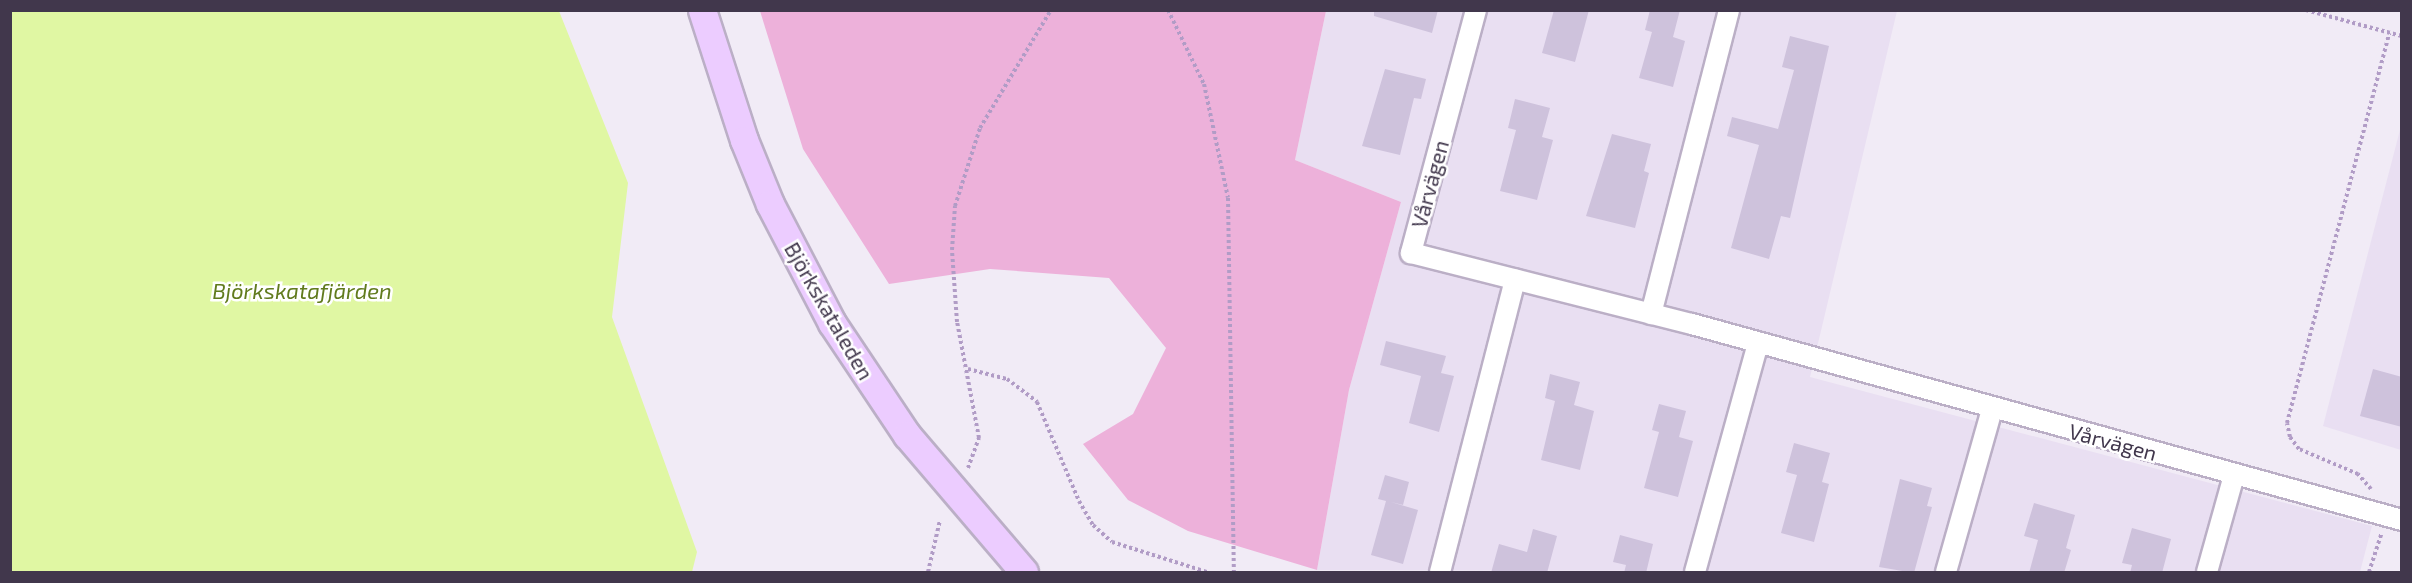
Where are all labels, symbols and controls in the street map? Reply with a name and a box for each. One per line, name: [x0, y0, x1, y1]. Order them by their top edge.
street label: Vårvägen: [1406, 137, 1454, 231]
street label: Björkskataleden: [779, 238, 879, 384]
water label: Björkskatafjärden: [212, 278, 392, 304]
street label: Vårvägen: [2066, 418, 2160, 466]

